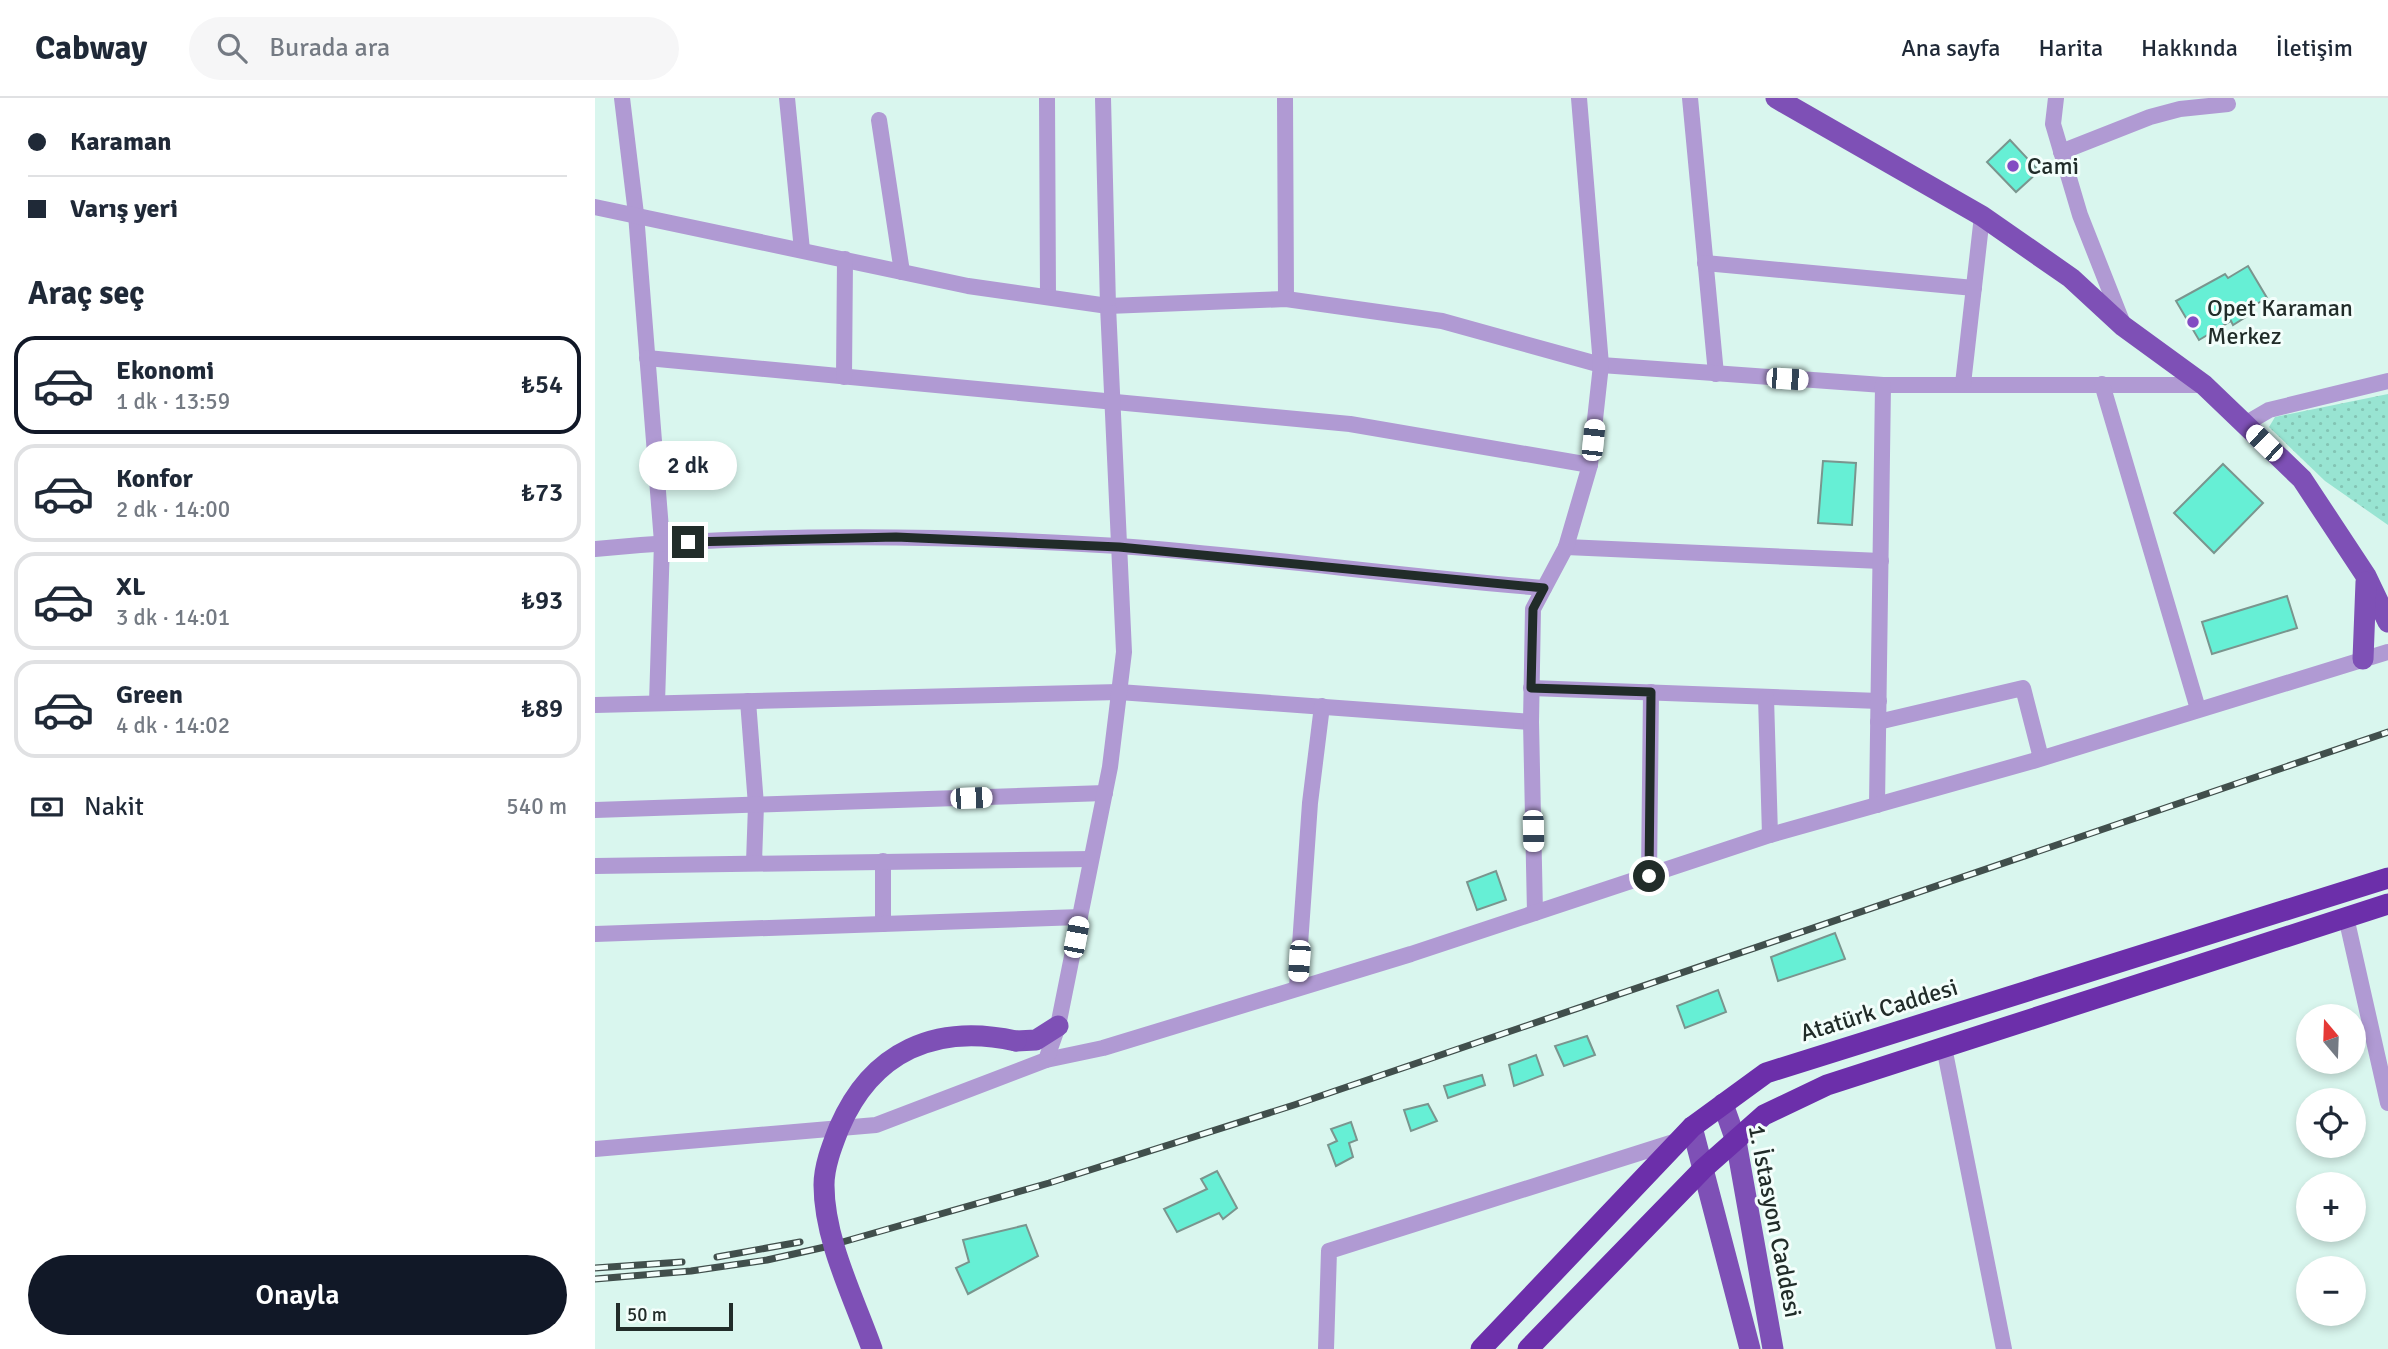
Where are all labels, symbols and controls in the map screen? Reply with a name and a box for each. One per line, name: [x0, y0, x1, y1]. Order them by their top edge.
search box: [189, 17, 679, 80]
text: Cabway: [35, 28, 147, 69]
icon: search: [213, 29, 251, 67]
text: Burada ara: [269, 32, 390, 64]
text: Ana sayfa: [1901, 33, 2001, 63]
text: Harita: [2039, 33, 2103, 63]
text: Hakkında: [2141, 33, 2238, 63]
text: İletişim: [2276, 33, 2353, 63]
text: Karaman: [70, 126, 171, 158]
place label: Cami: [2027, 151, 2079, 181]
marker: Cami: [2005, 158, 2021, 174]
text: Varış yeri: [70, 193, 178, 225]
text: Araç seç: [28, 274, 145, 313]
place label: Opet Karaman Merkez: [2207, 293, 2353, 351]
marker: Opet Karaman Merkez: [2185, 314, 2201, 330]
icon: car: [32, 354, 95, 417]
text: Ekonomi: [116, 355, 214, 387]
car: [1766, 367, 1809, 391]
text: ₺54: [521, 369, 563, 401]
text: 1 dk · 13:59: [116, 387, 230, 416]
car: [1581, 418, 1606, 462]
car: [2242, 421, 2287, 465]
callout: 2 dk: [639, 440, 737, 490]
text: 2 dk: [667, 451, 709, 480]
icon: car: [32, 462, 95, 525]
text: Konfor: [116, 463, 193, 495]
text: ₺73: [521, 477, 563, 509]
text: 2 dk · 14:00: [116, 495, 230, 524]
route end: [672, 526, 704, 558]
icon: car: [32, 570, 95, 633]
text: XL: [116, 571, 146, 603]
text: ₺93: [521, 585, 563, 617]
text: 3 dk · 14:01: [116, 603, 230, 632]
icon: car: [32, 678, 95, 741]
text: Green: [116, 679, 183, 711]
text: ₺89: [521, 693, 563, 725]
text: 4 dk · 14:02: [116, 711, 230, 740]
car: [950, 787, 993, 809]
icon: cash: [28, 788, 66, 826]
text: Nakit: [84, 791, 144, 823]
text: 540 m: [506, 792, 567, 821]
car: [1523, 810, 1544, 852]
route start: [1633, 860, 1665, 892]
car: [1062, 914, 1091, 960]
car: [1288, 939, 1311, 983]
street label: Atatürk Caddesi: [1797, 972, 1961, 1048]
north arrow: [2296, 1004, 2366, 1074]
map controls: [2296, 1004, 2366, 1326]
button: locate: [2296, 1088, 2366, 1158]
street label: 1. İstasyon Caddesi: [1742, 1122, 1808, 1320]
button: +: [2296, 1172, 2366, 1242]
button: Onayla: [28, 1255, 567, 1335]
button: −: [2296, 1256, 2366, 1326]
scale bar: [616, 1300, 733, 1332]
text: 50 m: [627, 1303, 667, 1327]

